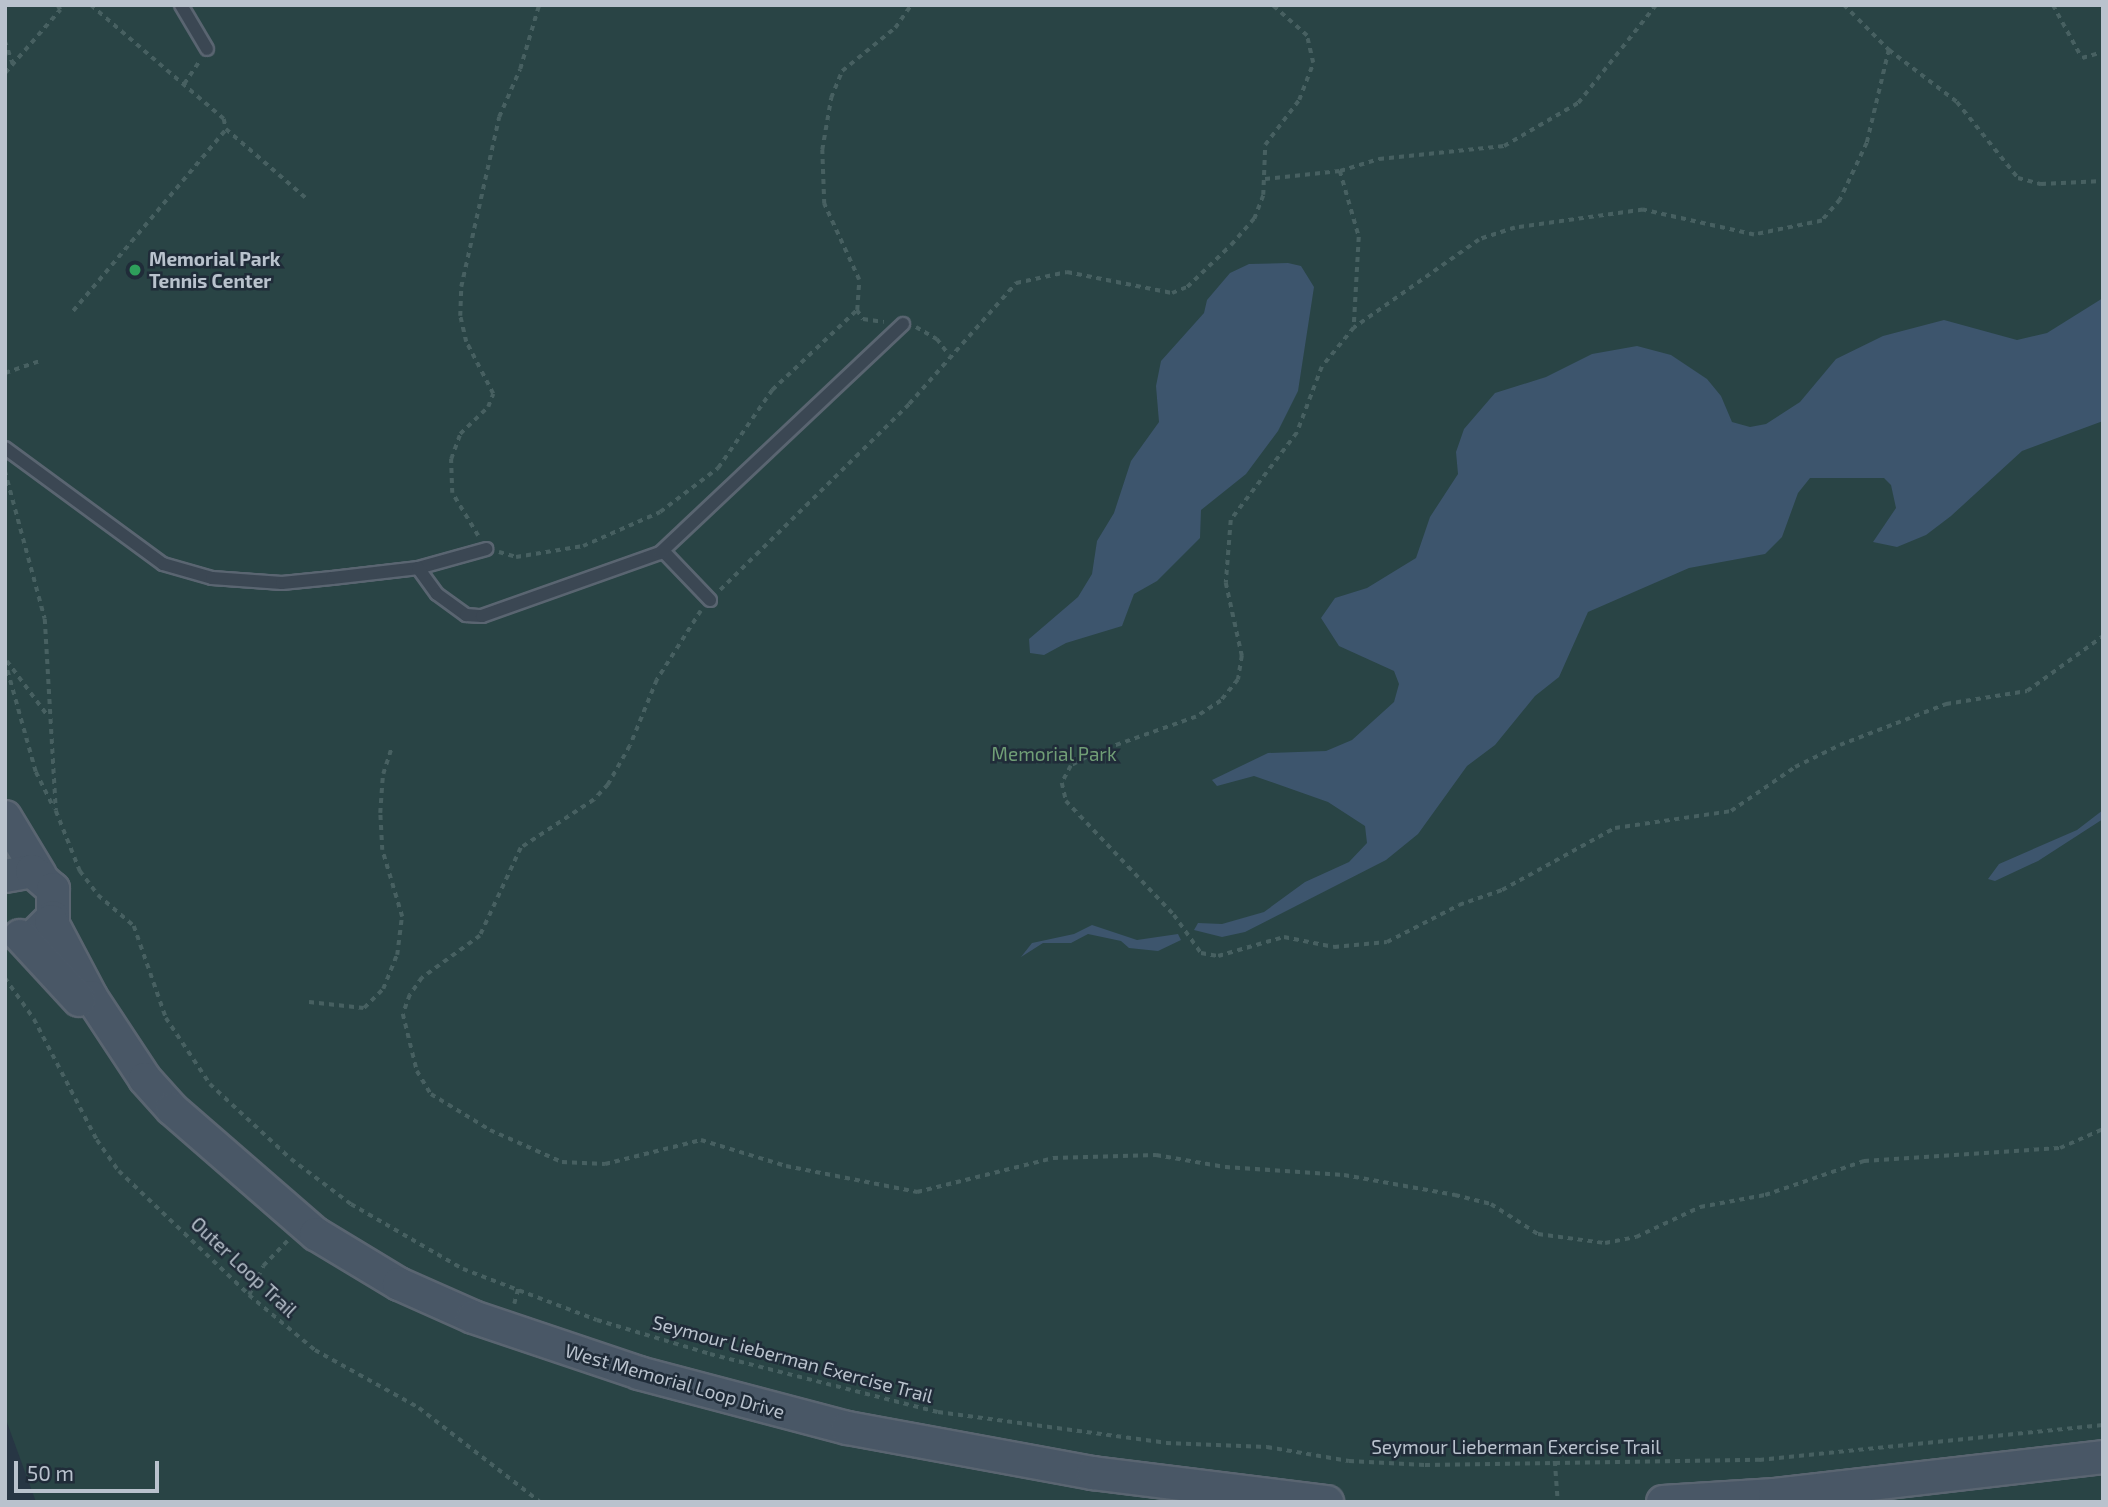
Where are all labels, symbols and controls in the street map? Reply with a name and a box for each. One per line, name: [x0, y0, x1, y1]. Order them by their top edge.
place label: Memorial Park Tennis Center: [149, 248, 281, 292]
marker: Memorial Park Tennis Center: [127, 262, 143, 278]
park label: Memorial Park: [991, 743, 1117, 765]
street label: Outer Loop Trail: [186, 1212, 302, 1322]
street label: Seymour Lieberman Exercise Trail: [650, 1310, 936, 1408]
street label: West Memorial Loop Drive: [562, 1339, 788, 1423]
street label: Seymour Lieberman Exercise Trail: [1371, 1436, 1661, 1458]
scale bar: [18, 1448, 163, 1492]
text: 50 m: [27, 1460, 74, 1485]

